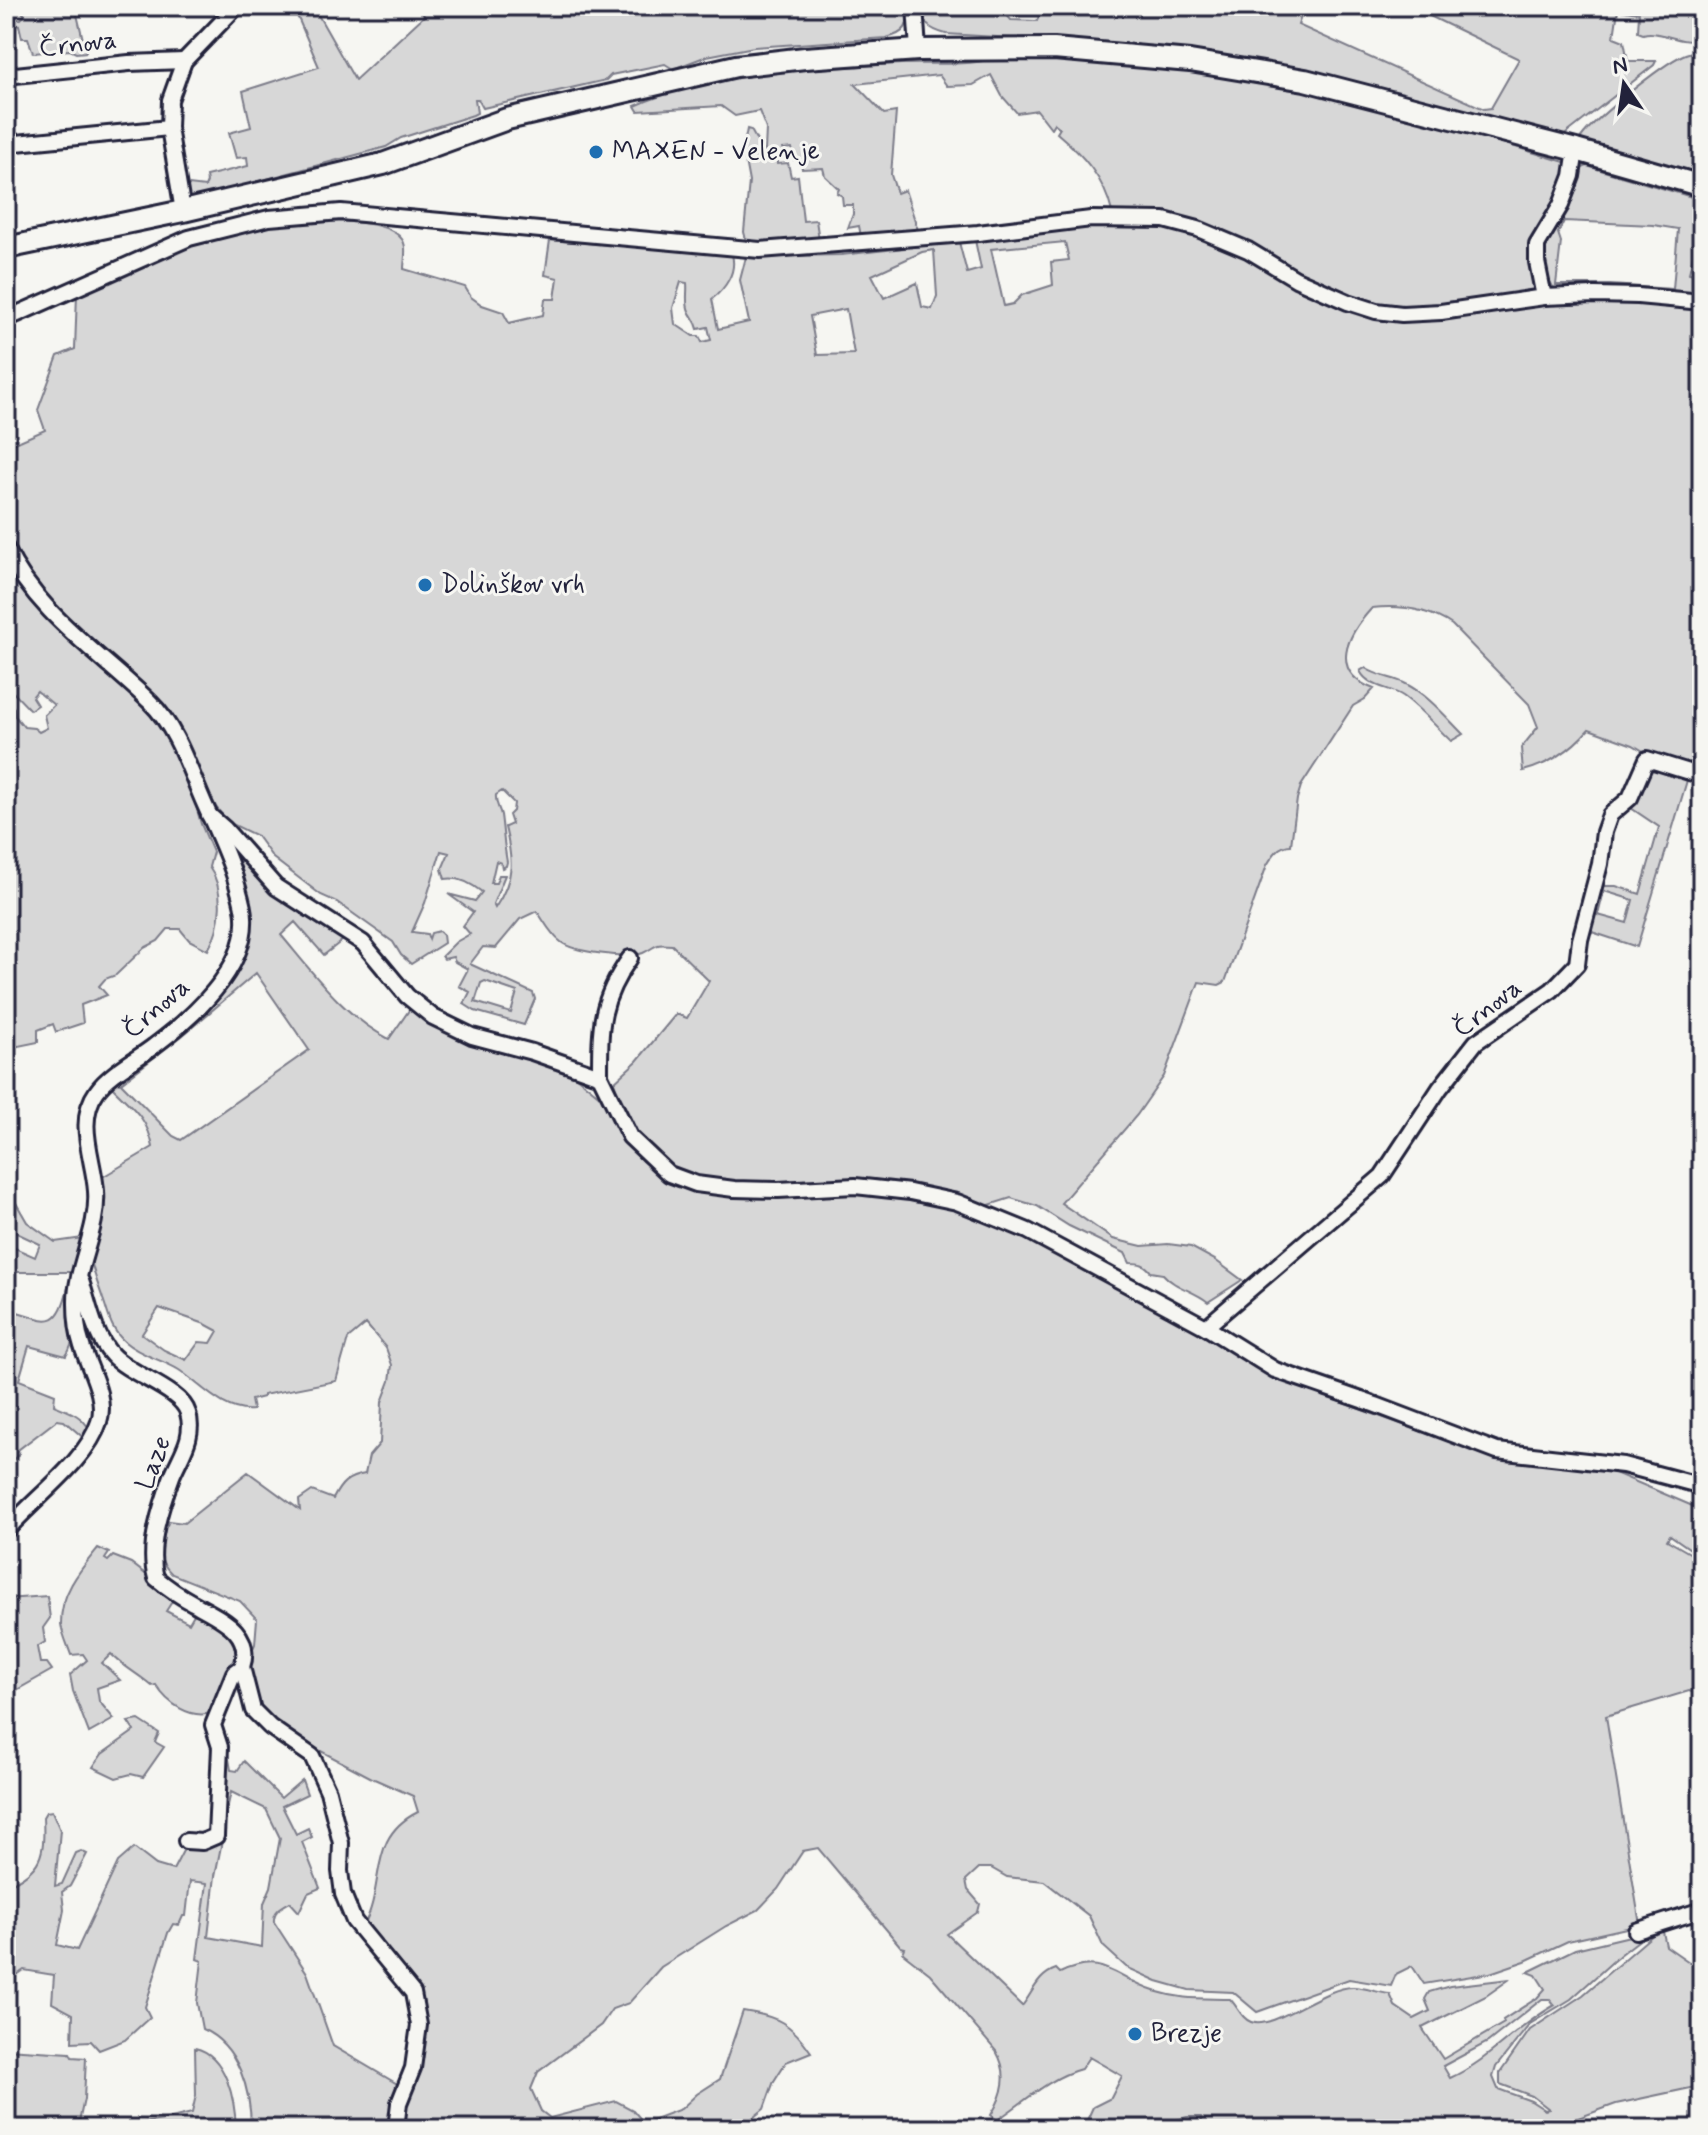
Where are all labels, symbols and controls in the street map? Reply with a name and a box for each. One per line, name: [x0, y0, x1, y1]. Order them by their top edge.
street label: Črnova: [37, 23, 119, 67]
north arrow: [1584, 44, 1664, 124]
text: N: [1610, 51, 1630, 82]
place label: MAXEN - Velenje: [612, 135, 820, 169]
marker: MAXEN - Velenje: [587, 143, 605, 161]
place label: Dolinškov vrh: [441, 568, 585, 602]
marker: Dolinškov vrh: [416, 576, 434, 594]
street label: Črnova: [116, 971, 198, 1047]
street label: Črnova: [1447, 972, 1529, 1046]
street label: Laze: [128, 1431, 180, 1495]
place label: Brezje: [1151, 2017, 1222, 2051]
marker: Brezje: [1126, 2025, 1144, 2043]

